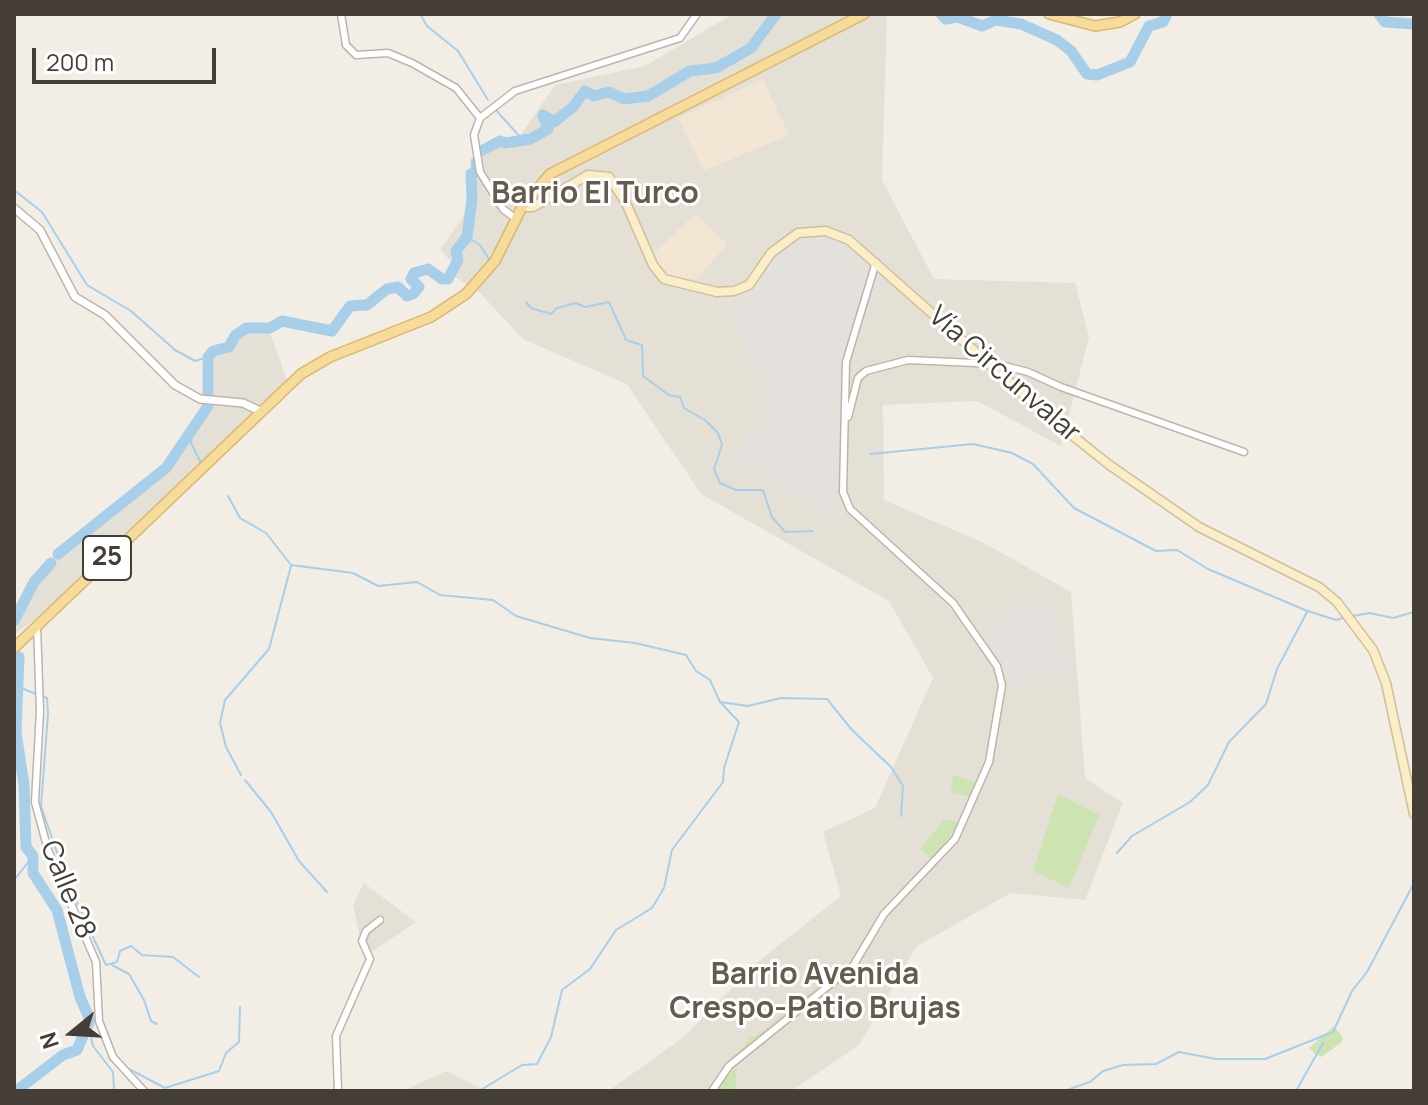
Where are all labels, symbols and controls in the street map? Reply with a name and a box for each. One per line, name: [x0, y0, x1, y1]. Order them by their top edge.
scale bar: [36, 32, 220, 82]
text: 200 m: [46, 45, 114, 78]
district label: Barrio El Turco: [491, 177, 699, 213]
street label: Vía Circunvalar: [921, 300, 1087, 450]
road number: 25: [83, 536, 131, 580]
street label: Calle 28: [32, 836, 102, 944]
district label: Barrio Avenida Crespo-Patio Brujas: [669, 958, 961, 1028]
north arrow: [32, 993, 112, 1073]
text: N: [32, 1028, 66, 1053]

